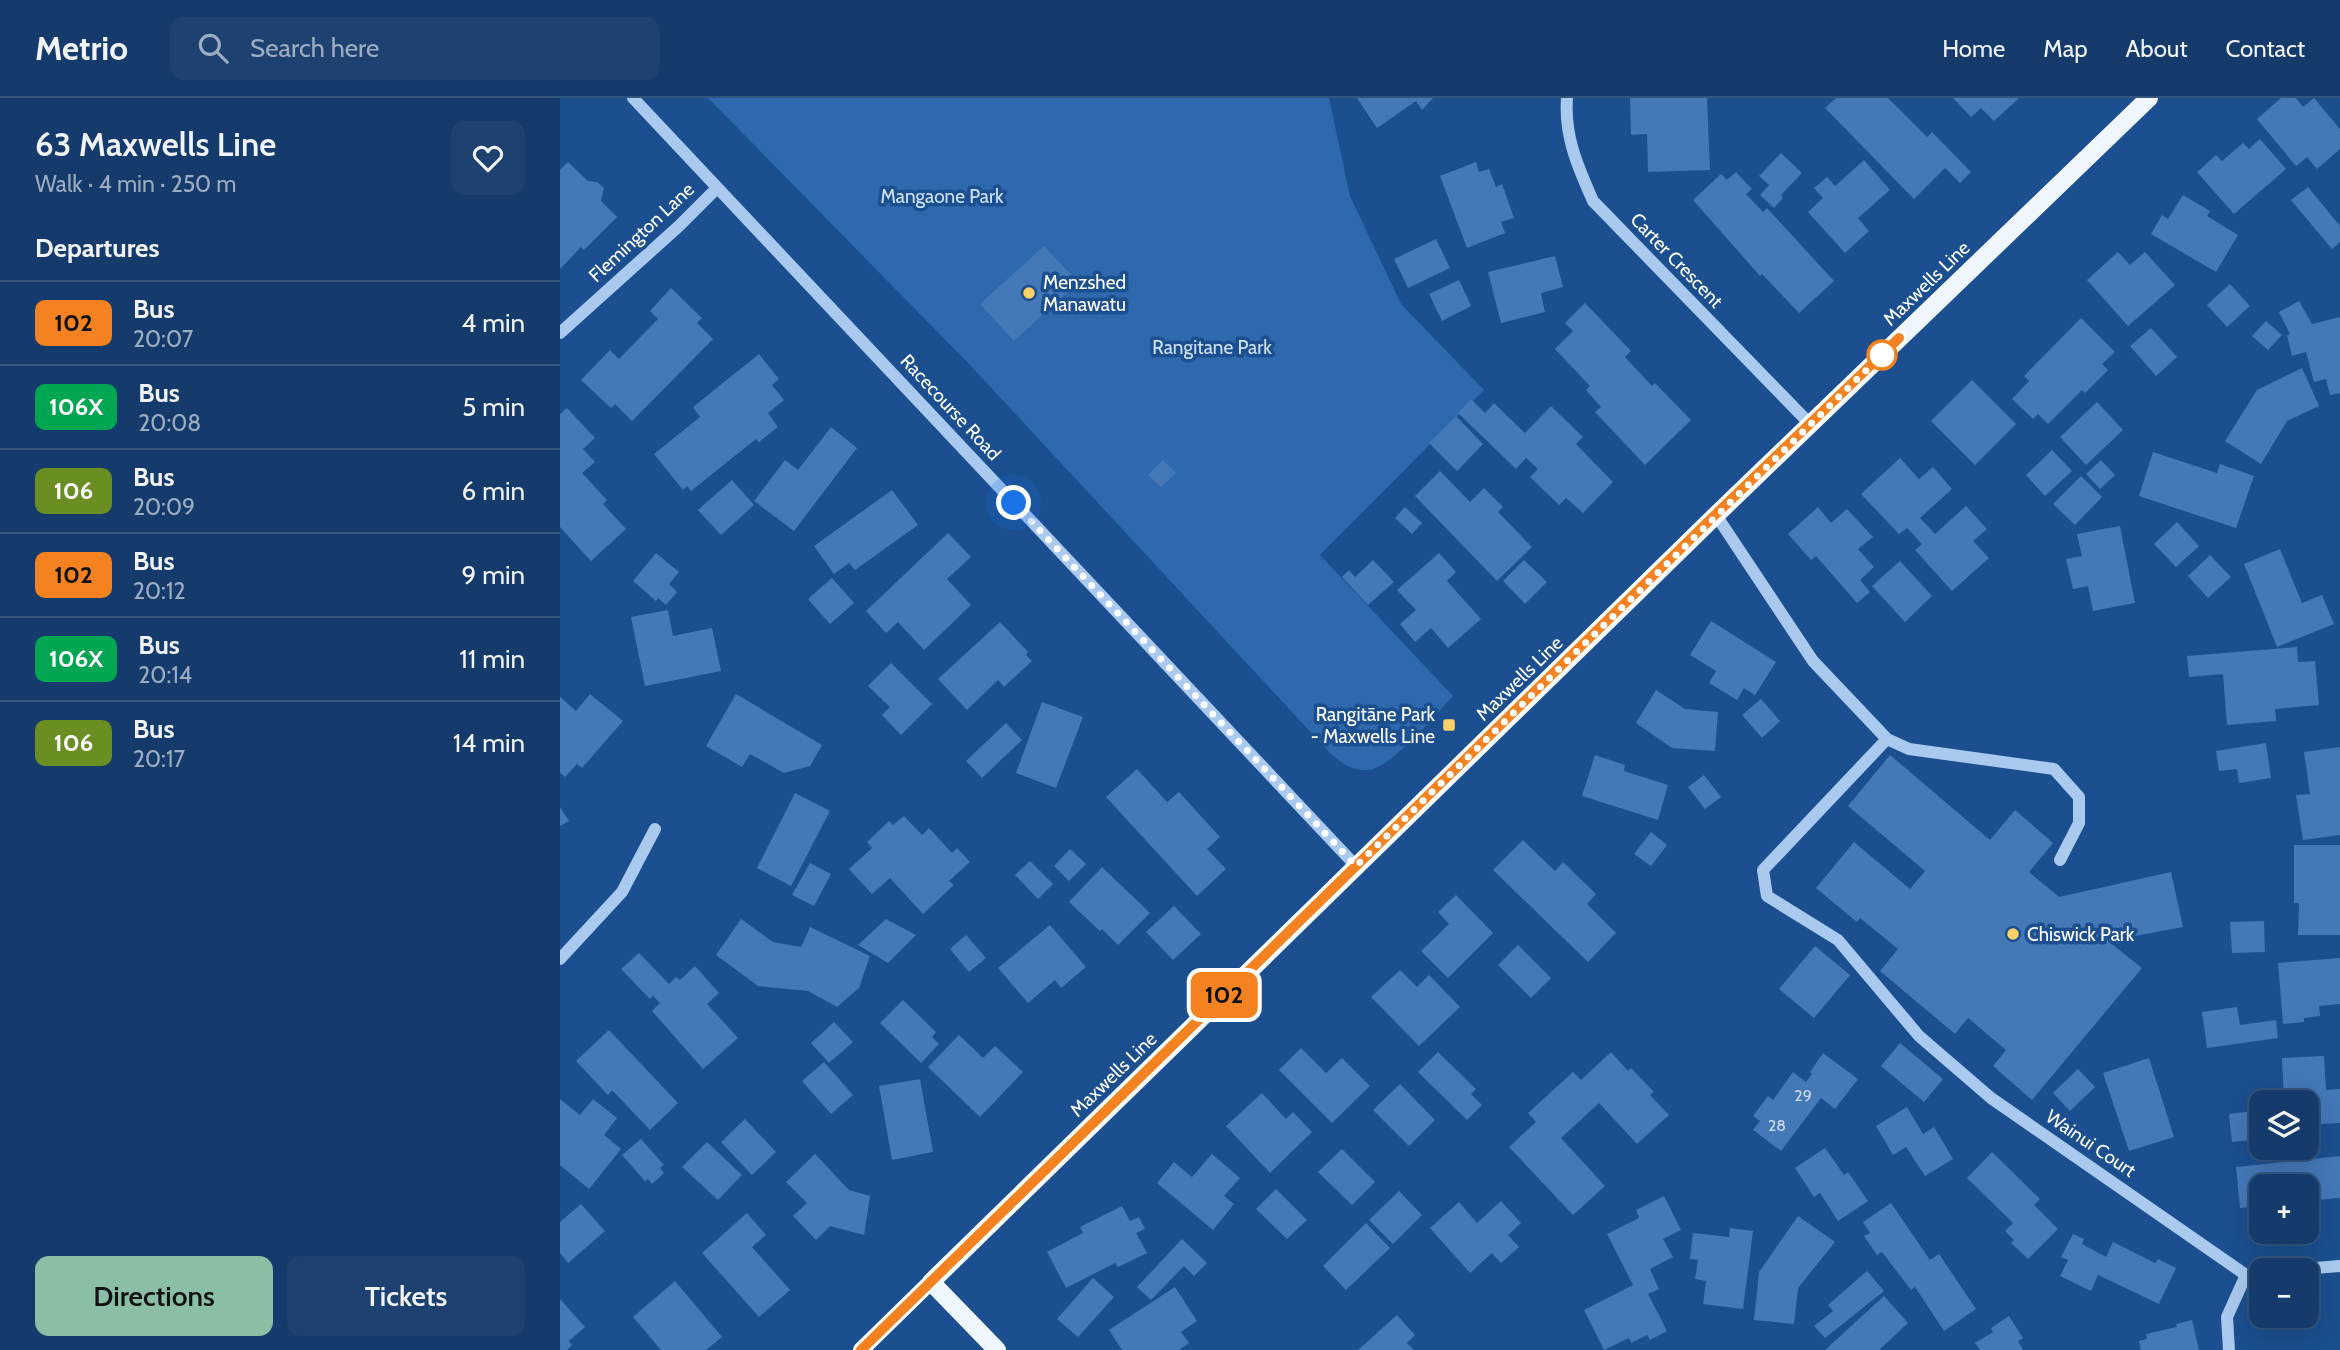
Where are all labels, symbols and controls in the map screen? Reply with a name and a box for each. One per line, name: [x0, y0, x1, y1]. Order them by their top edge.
search box: [170, 17, 660, 80]
text: Metrio: [35, 28, 128, 68]
icon: search: [194, 29, 232, 67]
text: Search here: [250, 32, 379, 64]
text: Home: [1942, 34, 2005, 63]
text: Map: [2043, 34, 2088, 63]
text: About: [2126, 34, 2188, 63]
text: Contact: [2226, 34, 2305, 63]
button: heart: [451, 121, 525, 195]
text: 63 Maxwells Line: [35, 124, 276, 164]
text: Walk · 4 min · 250 m: [35, 170, 237, 198]
street label: Flemington Lane: [584, 178, 699, 287]
park label: Mangaone Park: [881, 185, 1004, 208]
street label: Carter Crescent: [1626, 208, 1728, 313]
text: Departures: [35, 232, 159, 264]
street label: Maxwells Line: [1878, 236, 1975, 330]
place label: Menzshed Manawatu: [1043, 271, 1126, 316]
marker: Menzshed Manawatu: [1021, 285, 1037, 301]
text: Bus: [133, 293, 174, 325]
text: 4 min: [461, 307, 525, 339]
text: 102: [54, 308, 93, 337]
text: 20:07: [133, 325, 193, 353]
park label: Rangitane Park: [1152, 336, 1272, 359]
unlabelled marker: [1867, 340, 1897, 370]
street label: Racecourse Road: [896, 350, 1006, 465]
text: Bus: [138, 377, 180, 409]
text: 5 min: [462, 391, 525, 423]
text: 106X: [49, 392, 103, 421]
text: 20:08: [138, 409, 201, 437]
text: Bus: [133, 461, 174, 493]
text: 6 min: [462, 475, 525, 507]
text: 106: [54, 476, 93, 505]
your location: [996, 485, 1031, 520]
text: 20:09: [133, 493, 195, 521]
text: Bus: [133, 545, 174, 577]
text: 9 min: [462, 559, 525, 591]
text: 102: [54, 560, 93, 589]
text: 20:12: [133, 577, 185, 605]
text: Bus: [138, 629, 180, 661]
street label: Maxwells Line: [1471, 631, 1568, 725]
text: 11 min: [459, 643, 525, 675]
text: 106X: [49, 644, 103, 673]
text: 20:14: [138, 661, 192, 689]
place label: Rangitāne Park - Maxwells Line: [1311, 703, 1435, 748]
text: Bus: [133, 713, 174, 745]
marker: Rangitāne Park - Maxwells Line: [1441, 717, 1457, 733]
text: 14 min: [453, 727, 525, 759]
text: 106: [54, 728, 93, 757]
text: 20:17: [133, 745, 185, 773]
place label: Chiswick Park: [2027, 923, 2135, 946]
marker: Chiswick Park: [2005, 926, 2021, 942]
line badge: 102: [1184, 972, 1264, 1018]
text: 102: [1205, 980, 1243, 1009]
street label: Maxwells Line: [1065, 1027, 1162, 1121]
house number: 29: [1794, 1086, 1812, 1105]
map controls: [2249, 1090, 2319, 1328]
button: layers: [2249, 1090, 2319, 1160]
street label: Wainui Court: [2041, 1105, 2141, 1182]
house number: 28: [1768, 1116, 1786, 1135]
button: +: [2249, 1174, 2319, 1244]
button: Directions: [35, 1256, 273, 1336]
button: Tickets: [287, 1256, 525, 1336]
button: −: [2249, 1258, 2319, 1328]

